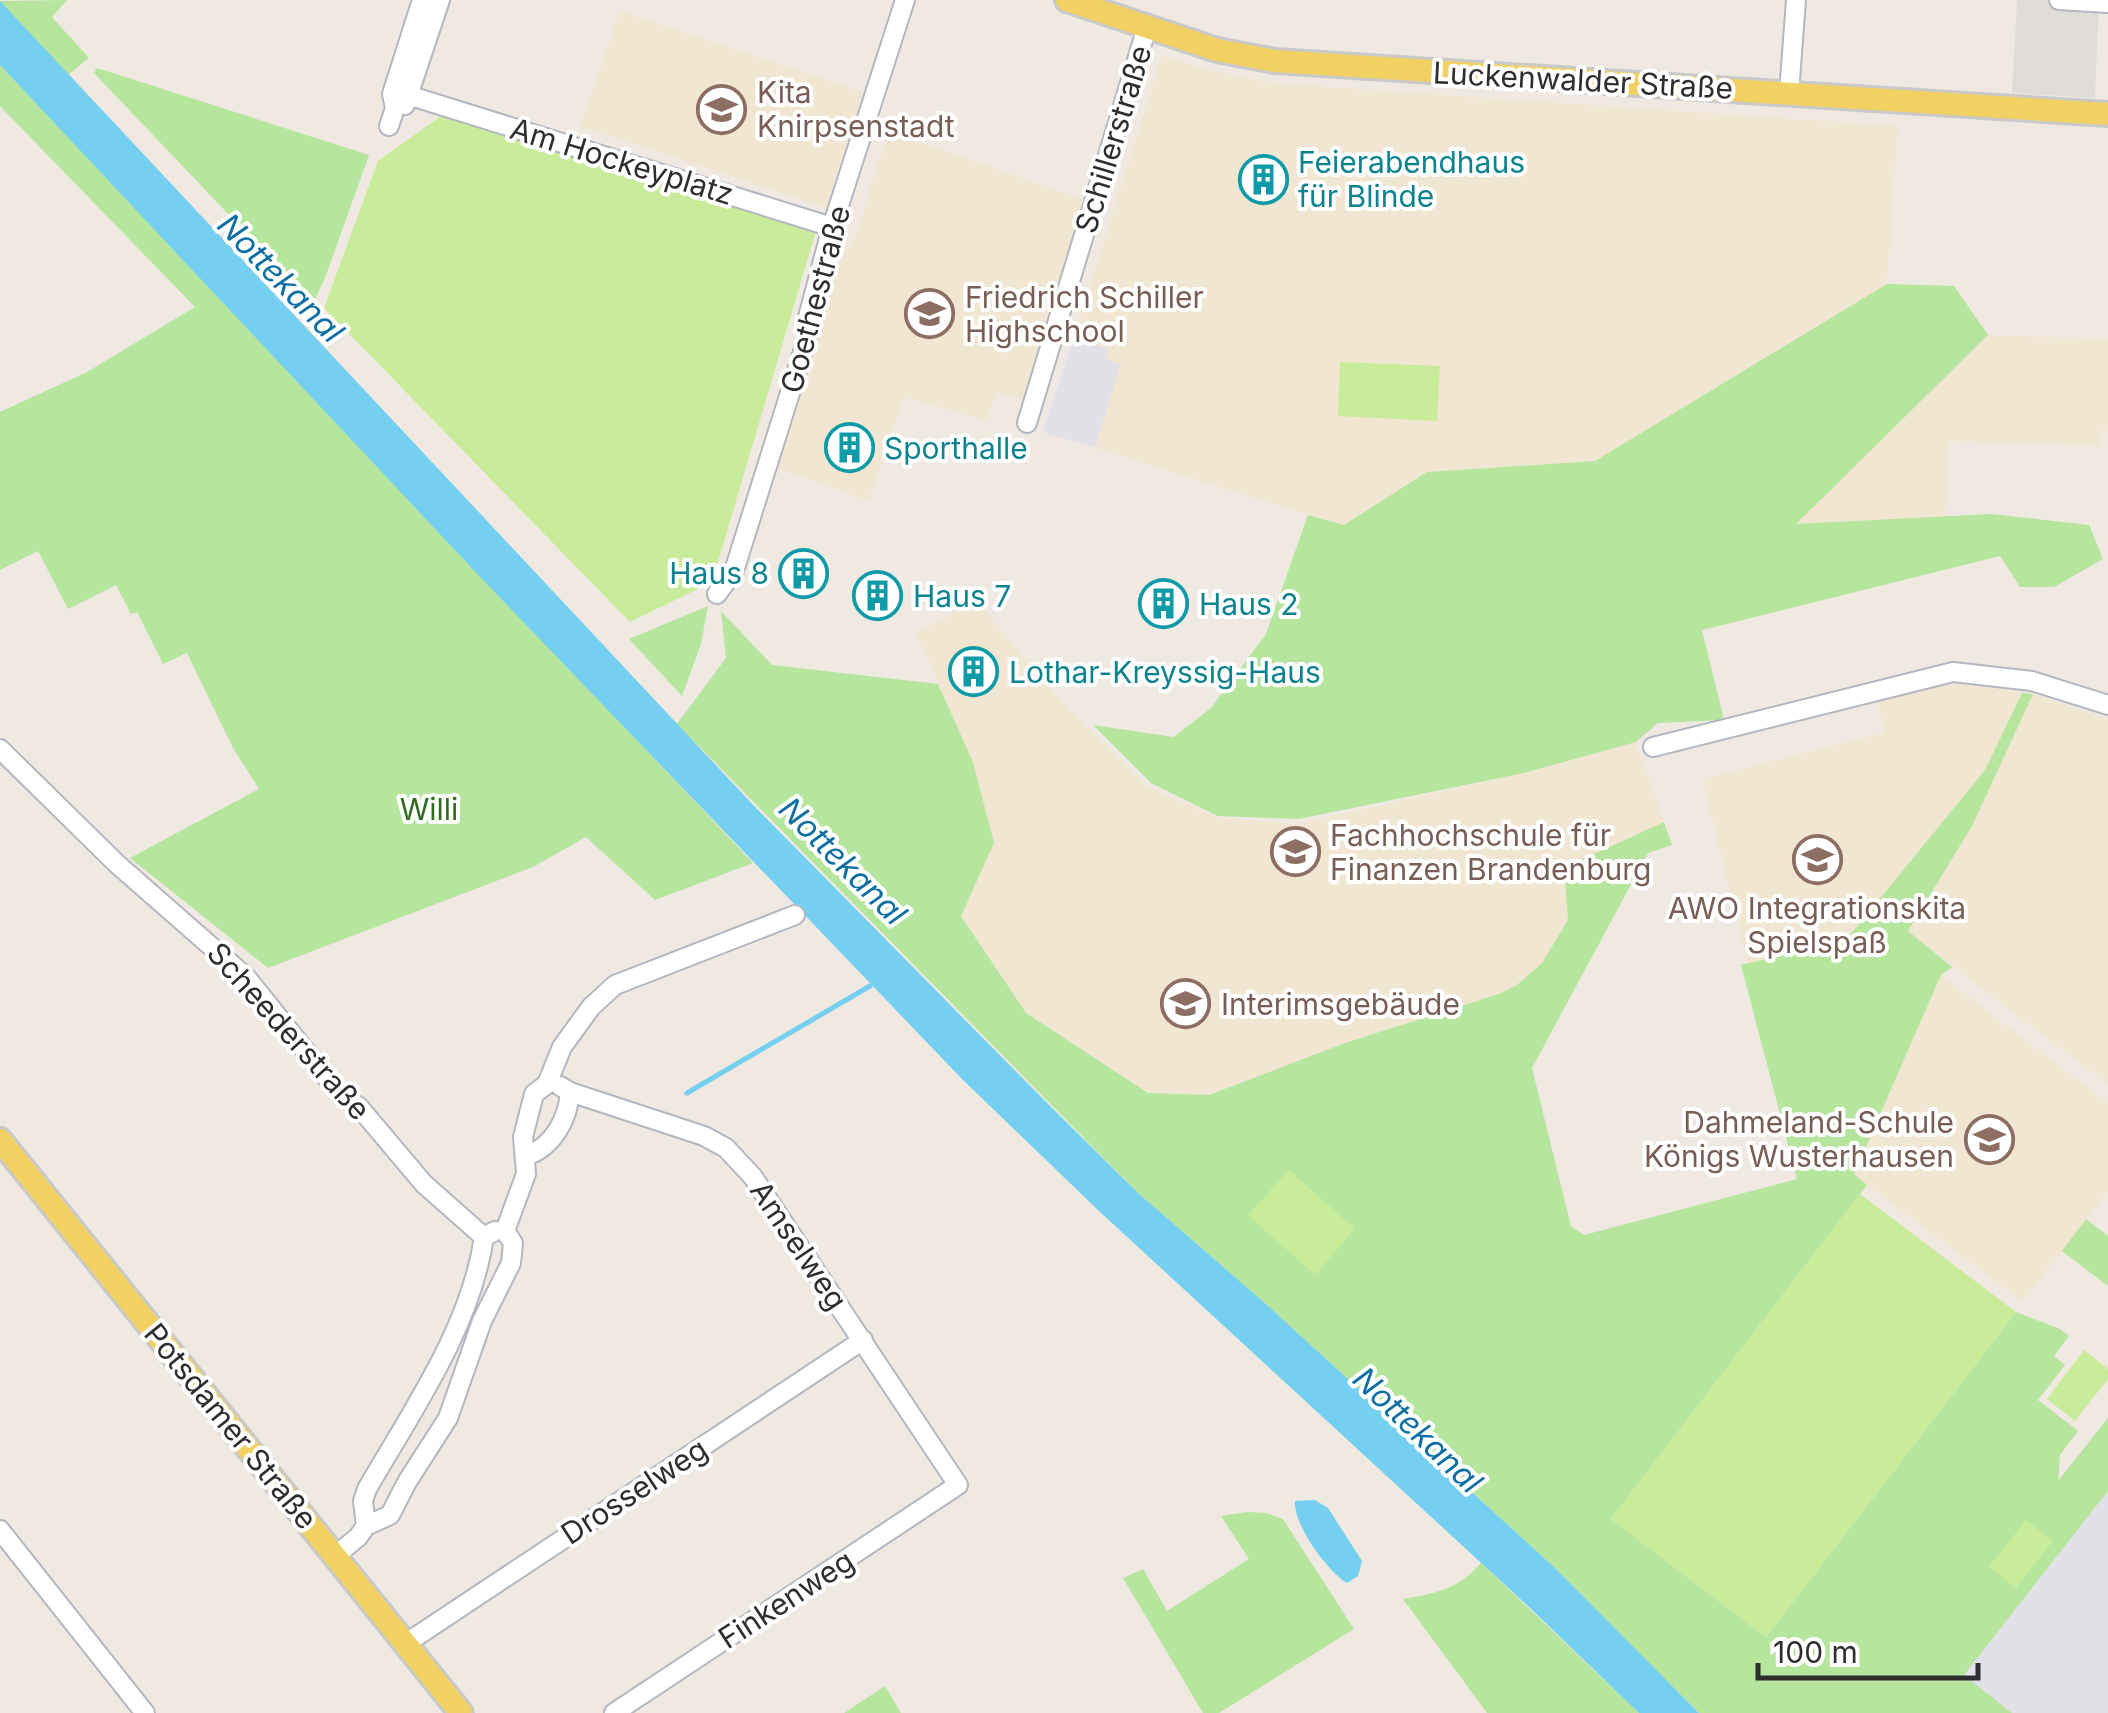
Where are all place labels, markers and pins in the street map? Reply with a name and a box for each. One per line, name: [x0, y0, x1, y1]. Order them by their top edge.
place label: Kita Knirpsenstadt: [757, 74, 955, 144]
school or university icon: Kita Knirpsenstadt: [696, 83, 748, 135]
place label: Feierabendhaus für Blinde: [1298, 144, 1525, 214]
building icon: Feierabendhaus für Blinde: [1237, 153, 1289, 205]
place label: Friedrich Schiller Highschool: [965, 279, 1204, 349]
school or university icon: Friedrich Schiller Highschool: [904, 288, 956, 340]
building icon: Sporthalle: [823, 422, 875, 474]
place label: Sporthalle: [884, 430, 1028, 466]
building icon: Haus 8: [778, 547, 830, 599]
place label: Haus 8: [669, 555, 769, 591]
building icon: Haus 7: [852, 570, 904, 622]
place label: Haus 7: [913, 578, 1011, 614]
building icon: Haus 2: [1138, 578, 1190, 630]
place label: Haus 2: [1199, 586, 1298, 622]
building icon: Lothar-Kreyssig-Haus: [948, 646, 1000, 698]
place label: Lothar-Kreyssig-Haus: [1009, 654, 1321, 690]
place label: Fachhochschule für Finanzen Brandenburg: [1330, 817, 1651, 887]
school or university icon: Fachhochschule für Finanzen Brandenburg: [1269, 826, 1321, 878]
school or university icon: AWO Integrationskita Spielspaß: [1791, 833, 1843, 885]
place label: AWO Integrationskita Spielspaß: [1668, 890, 1966, 960]
school or university icon: Interimsgebäude: [1160, 978, 1212, 1030]
place label: Interimsgebäude: [1221, 986, 1460, 1022]
place label: Dahmeland-Schule Königs Wusterhausen: [1644, 1104, 1954, 1174]
school or university icon: Dahmeland-Schule Königs Wusterhausen: [1963, 1113, 2015, 1165]

